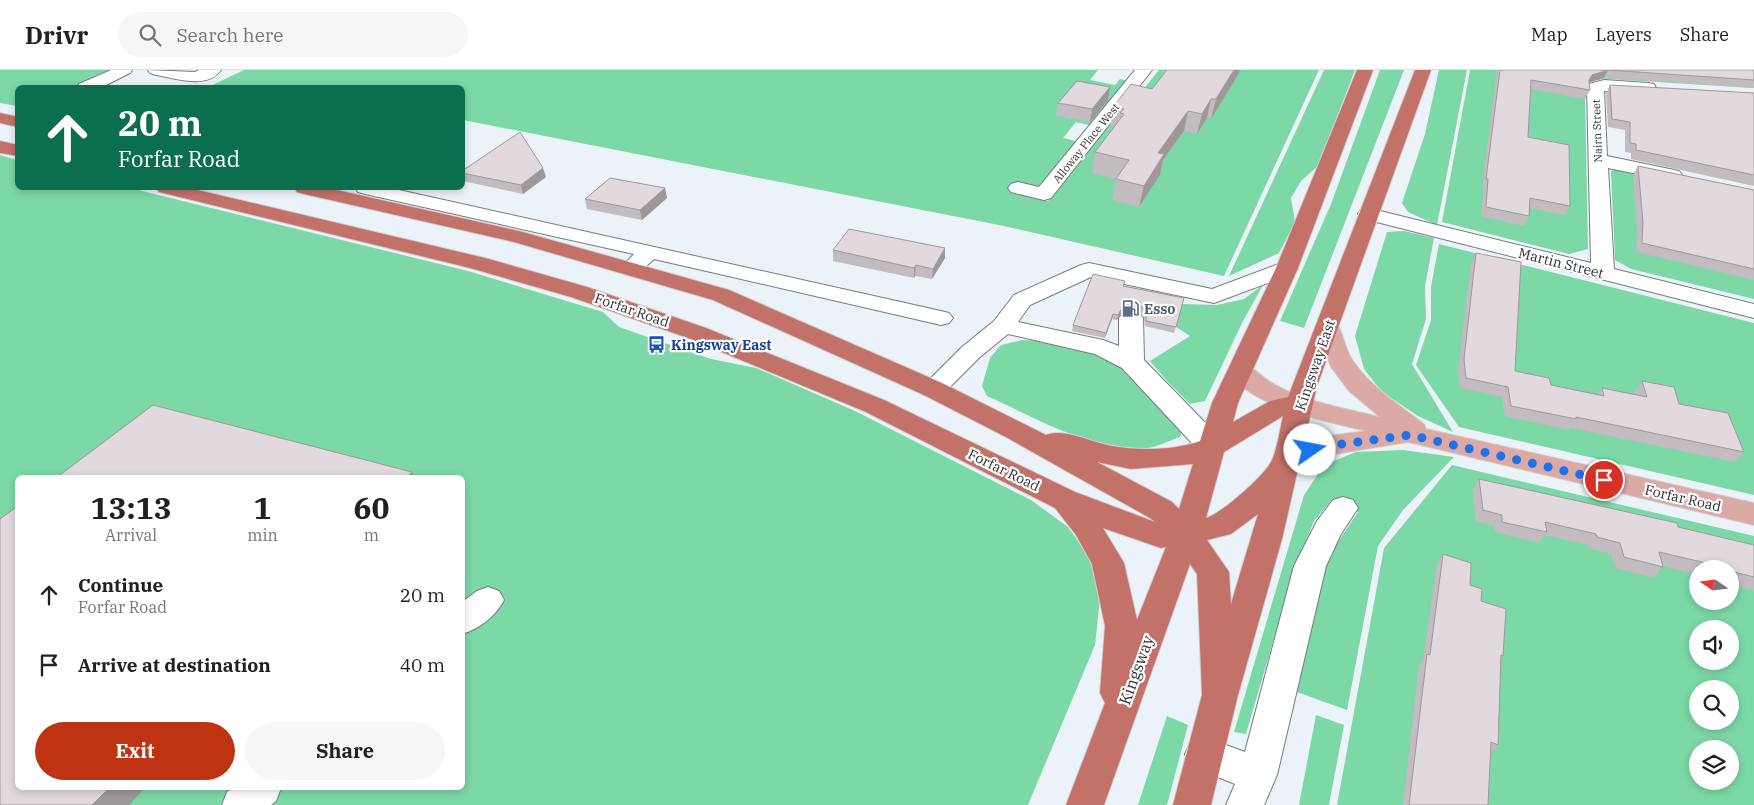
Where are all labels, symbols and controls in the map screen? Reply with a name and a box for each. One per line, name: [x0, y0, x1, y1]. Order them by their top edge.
search box: [118, 12, 468, 57]
text: Drivr: [25, 19, 88, 51]
icon: search: [136, 21, 164, 49]
text: Search here: [176, 23, 283, 47]
text: Map: [1531, 23, 1568, 46]
text: Layers: [1596, 23, 1652, 46]
text: Share: [1680, 23, 1729, 46]
street label: Nairn Street: [1589, 99, 1605, 163]
text: 20 m: [118, 100, 202, 146]
street label: Alloway Place West: [1050, 100, 1122, 186]
icon: ahead: [35, 105, 100, 170]
text: Forfar Road: [118, 144, 240, 173]
street label: Martin Street: [1517, 244, 1605, 282]
street label: Forfar Road: [592, 289, 672, 331]
fuel station icon: Esso: [1120, 299, 1140, 319]
place label: Esso: [1144, 300, 1176, 318]
street label: Kingsway East: [1291, 317, 1339, 413]
bus stop icon: Kingsway East: [647, 335, 667, 355]
place label: Kingsway East: [671, 336, 771, 354]
position arrow: [1283, 423, 1335, 475]
street label: Forfar Road: [965, 445, 1043, 495]
pin: [1583, 459, 1625, 501]
icon: arrive: [1590, 466, 1618, 494]
street label: Forfar Road: [1643, 480, 1723, 516]
text: 13:13: [91, 488, 172, 527]
text: 1: [254, 488, 272, 527]
text: 60: [353, 488, 389, 527]
text: Arrival: [105, 525, 157, 545]
text: min: [247, 525, 278, 545]
text: m: [364, 525, 379, 545]
north arrow: [1689, 560, 1739, 610]
map controls: [1689, 560, 1739, 790]
text: Continue: [78, 573, 163, 597]
icon: ahead: [35, 581, 63, 609]
text: 20 m: [400, 583, 445, 607]
text: Forfar Road: [78, 597, 167, 617]
button: sound: [1689, 620, 1739, 670]
street label: Kingsway: [1114, 632, 1158, 707]
icon: arrive: [35, 651, 63, 679]
text: Arrive at destination: [78, 653, 271, 677]
text: 40 m: [400, 653, 445, 677]
button: search: [1689, 680, 1739, 730]
button: Exit: [35, 722, 235, 780]
button: Share: [245, 722, 445, 780]
button: layers: [1689, 740, 1739, 790]

